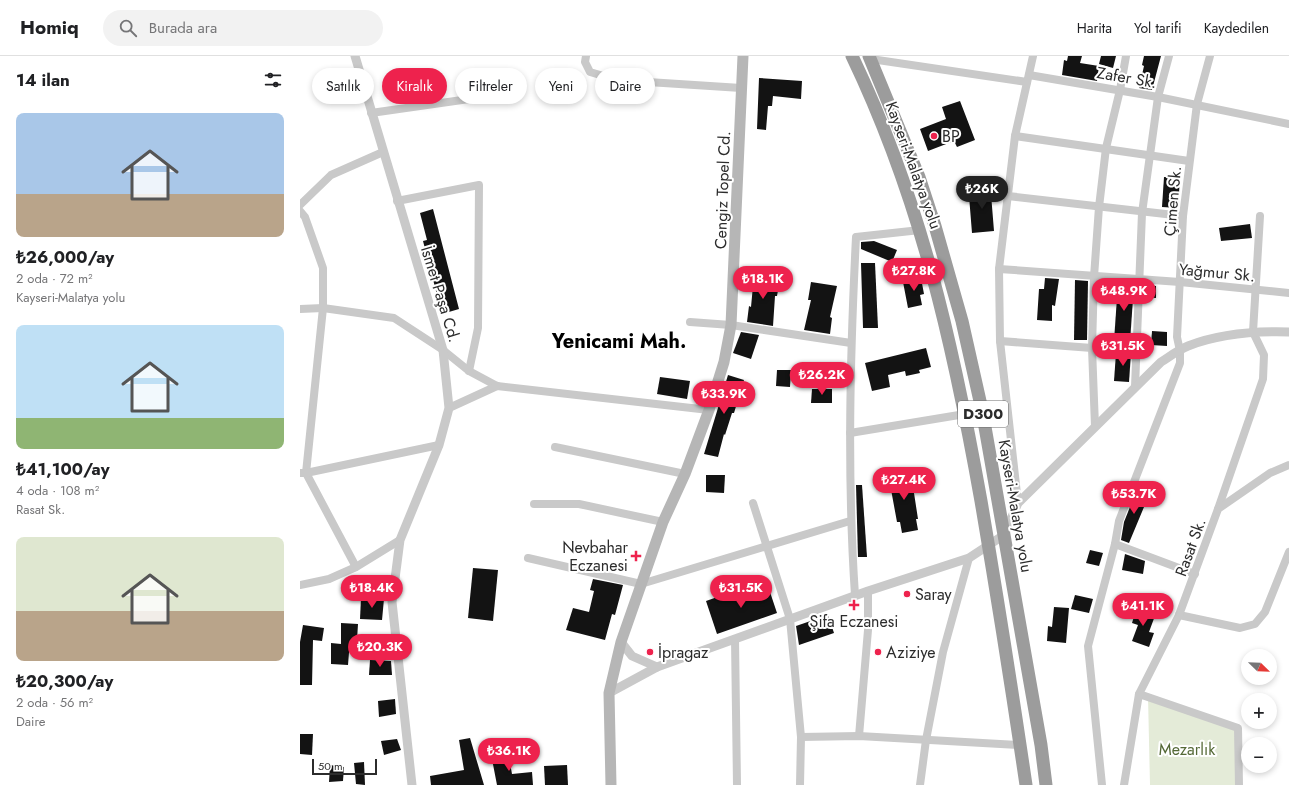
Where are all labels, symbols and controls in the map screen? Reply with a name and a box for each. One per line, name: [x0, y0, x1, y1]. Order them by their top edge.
search box: [103, 10, 383, 46]
text: Homiq: [20, 14, 79, 41]
icon: search: [117, 17, 139, 39]
text: Burada ara: [149, 17, 217, 39]
text: Harita: [1077, 18, 1112, 38]
text: Yol tarifi: [1134, 18, 1182, 38]
text: Kaydedilen: [1204, 18, 1269, 38]
street label: Zafer Sk.: [1095, 61, 1159, 94]
text: 14 ilan: [16, 68, 70, 92]
chip: Satılık: [312, 68, 374, 104]
chip: Kiralık: [382, 68, 447, 104]
chip: Filtreler: [455, 68, 527, 104]
chip: Yeni: [535, 68, 587, 104]
chip: Daire: [595, 68, 655, 104]
icon: filters: [262, 69, 284, 91]
street label: Kayseri-Malatya yolu: [880, 98, 947, 232]
place label: BP: [942, 125, 960, 148]
street label: Cengiz Topel Cd.: [709, 130, 736, 250]
marker: BP: [929, 131, 939, 141]
icon: home: [114, 139, 186, 211]
street label: Çimen Sk.: [1158, 165, 1187, 237]
pin: ₺26K: [958, 176, 1006, 210]
text: ₺26K: [965, 179, 999, 198]
street label: İsmet Paşa Cd.: [415, 243, 466, 345]
text: ₺26,000/ay: [16, 245, 114, 269]
pin: ₺27.8K: [881, 258, 947, 292]
street label: Yağmur Sk.: [1178, 258, 1256, 287]
text: ₺27.8K: [892, 261, 936, 280]
pin: ₺18.1K: [730, 266, 796, 300]
text: 2 oda · 72 m²: [16, 269, 93, 288]
text: ₺18.1K: [742, 269, 784, 288]
pin: ₺48.9K: [1091, 278, 1157, 312]
text: ₺48.9K: [1101, 281, 1147, 300]
text: Kayseri-Malatya yolu: [16, 288, 125, 307]
district label: Yenicami Mah.: [551, 327, 686, 356]
pin: ₺31.5K: [1090, 333, 1156, 367]
text: ₺31.5K: [1101, 336, 1145, 355]
icon: home: [114, 351, 186, 423]
pin: ₺26.2K: [789, 362, 855, 396]
text: ₺26.2K: [799, 365, 845, 384]
pin: ₺33.9K: [691, 381, 757, 415]
text: ₺33.9K: [701, 384, 747, 403]
road number: D300: [958, 401, 1008, 427]
street label: Kayseri-Malatya yolu: [993, 438, 1039, 574]
text: ₺41,100/ay: [16, 457, 109, 481]
pin: ₺27.4K: [871, 467, 937, 501]
text: ₺27.4K: [882, 470, 926, 489]
text: 4 oda · 108 m²: [16, 481, 99, 500]
pin: ₺53.7K: [1101, 481, 1167, 515]
text: ₺53.7K: [1112, 484, 1156, 503]
text: Rasat Sk.: [16, 500, 65, 519]
street label: Rasat Sk.: [1169, 515, 1212, 580]
place label: Nevbahar Eczanesi: [562, 536, 629, 577]
marker: Nevbahar Eczanesi: [631, 551, 641, 561]
icon: home: [114, 563, 186, 635]
pin: ₺18.4K: [339, 575, 405, 609]
pin: ₺31.5K: [708, 575, 774, 609]
text: ₺18.4K: [350, 578, 394, 597]
text: ₺31.5K: [719, 578, 763, 597]
place label: Saray: [915, 583, 953, 606]
marker: Saray: [902, 589, 912, 599]
pin: ₺41.1K: [1110, 593, 1176, 627]
text: ₺41.1K: [1121, 596, 1165, 615]
marker: Şifa Eczanesi: [849, 600, 859, 610]
place label: Şifa Eczanesi: [810, 610, 898, 633]
pin: ₺20.3K: [347, 634, 413, 668]
text: ₺20.3K: [357, 637, 403, 656]
place label: İpragaz: [658, 641, 709, 664]
place label: Aziziye: [886, 641, 935, 664]
marker: İpragaz: [645, 647, 655, 657]
marker: Aziziye: [873, 647, 883, 657]
north arrow: [1241, 649, 1277, 685]
map controls: [1241, 649, 1277, 773]
text: ₺20,300/ay: [16, 669, 113, 693]
text: 2 oda · 56 m²: [16, 693, 93, 712]
button: +: [1241, 693, 1277, 729]
text: Daire: [16, 712, 45, 731]
button: −: [1241, 737, 1277, 773]
pin: ₺36.1K: [476, 738, 542, 772]
park label: Mezarlık: [1159, 738, 1216, 761]
text: ₺36.1K: [487, 741, 531, 760]
scale bar: [312, 757, 377, 776]
text: 50 m: [318, 758, 343, 774]

